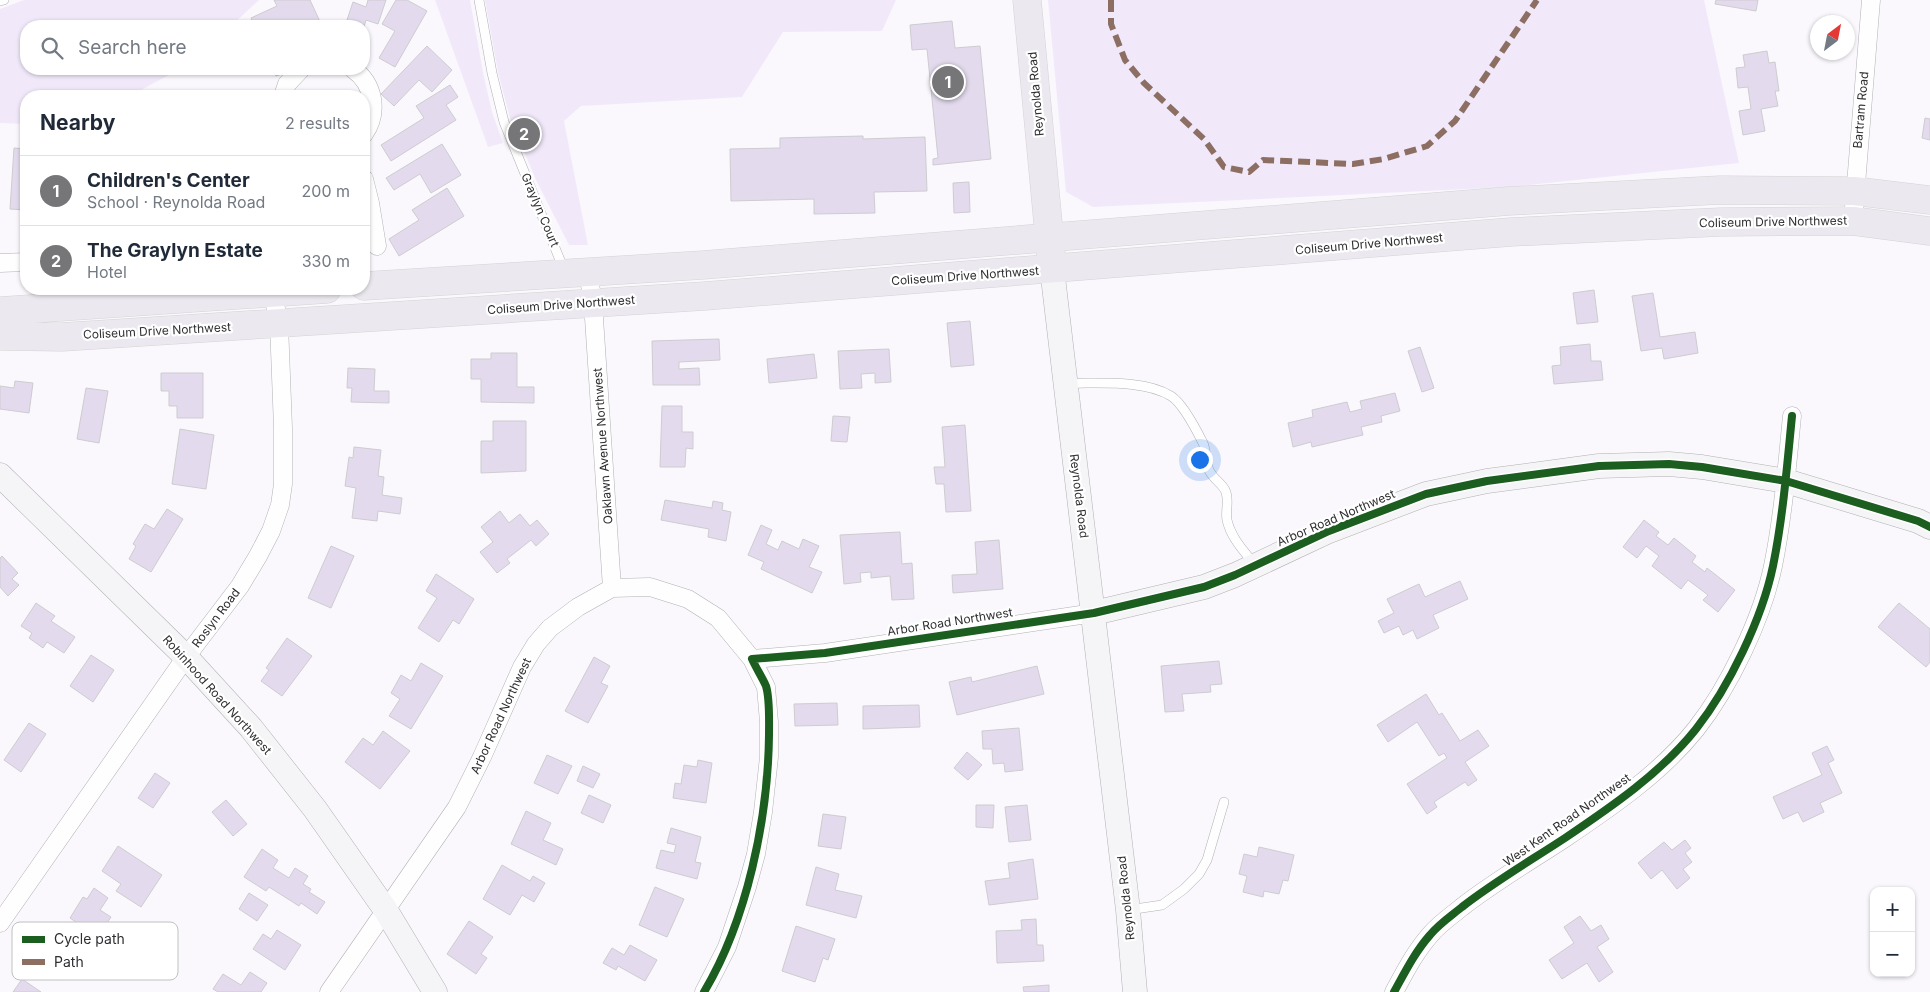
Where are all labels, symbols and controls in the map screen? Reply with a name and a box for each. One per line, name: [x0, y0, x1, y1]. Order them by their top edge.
north arrow: [1810, 15, 1855, 60]
search box: [20, 20, 370, 75]
icon: search: [38, 34, 66, 62]
text: Search here: [78, 36, 187, 59]
street label: Reynolda Road: [1024, 51, 1047, 137]
pin: 1: [932, 63, 964, 101]
street label: Bartram Road: [1850, 71, 1871, 149]
text: Nearby: [40, 110, 115, 135]
text: 2 results: [285, 113, 350, 133]
pin: 2: [508, 115, 540, 153]
text: Children's Center: [87, 169, 250, 192]
street label: Graylyn Court: [518, 171, 563, 249]
text: 1: [53, 181, 59, 201]
text: 200 m: [302, 181, 350, 201]
text: School · Reynolda Road: [87, 192, 265, 212]
street label: Coliseum Drive Northwest: [1699, 213, 1847, 230]
street label: Coliseum Drive Northwest: [1295, 230, 1443, 257]
text: The Graylyn Estate: [87, 239, 263, 262]
text: 2: [51, 251, 61, 271]
text: 330 m: [302, 251, 350, 271]
text: Hotel: [87, 262, 127, 282]
street label: Coliseum Drive Northwest: [891, 263, 1039, 288]
street label: Coliseum Drive Northwest: [487, 292, 635, 317]
street label: Coliseum Drive Northwest: [83, 319, 231, 342]
street label: Oaklawn Avenue Northwest: [590, 367, 615, 525]
your location: [1187, 447, 1213, 473]
street label: Reynolda Road: [1067, 453, 1092, 539]
street label: Arbor Road Northwest: [1275, 486, 1397, 549]
street label: Roslyn Road: [188, 585, 243, 650]
street label: Arbor Road Northwest: [886, 604, 1014, 639]
street label: Robinhood Road Northwest: [160, 632, 275, 757]
street label: Arbor Road Northwest: [467, 655, 534, 776]
street label: West Kent Road Northwest: [1500, 770, 1633, 869]
street label: Reynolda Road: [1114, 855, 1137, 941]
map controls: [1870, 887, 1915, 977]
button: +: [1870, 887, 1915, 932]
legend: [12, 922, 178, 980]
text: Cycle path: [54, 930, 125, 947]
button: −: [1870, 932, 1915, 977]
text: Path: [54, 953, 84, 970]

